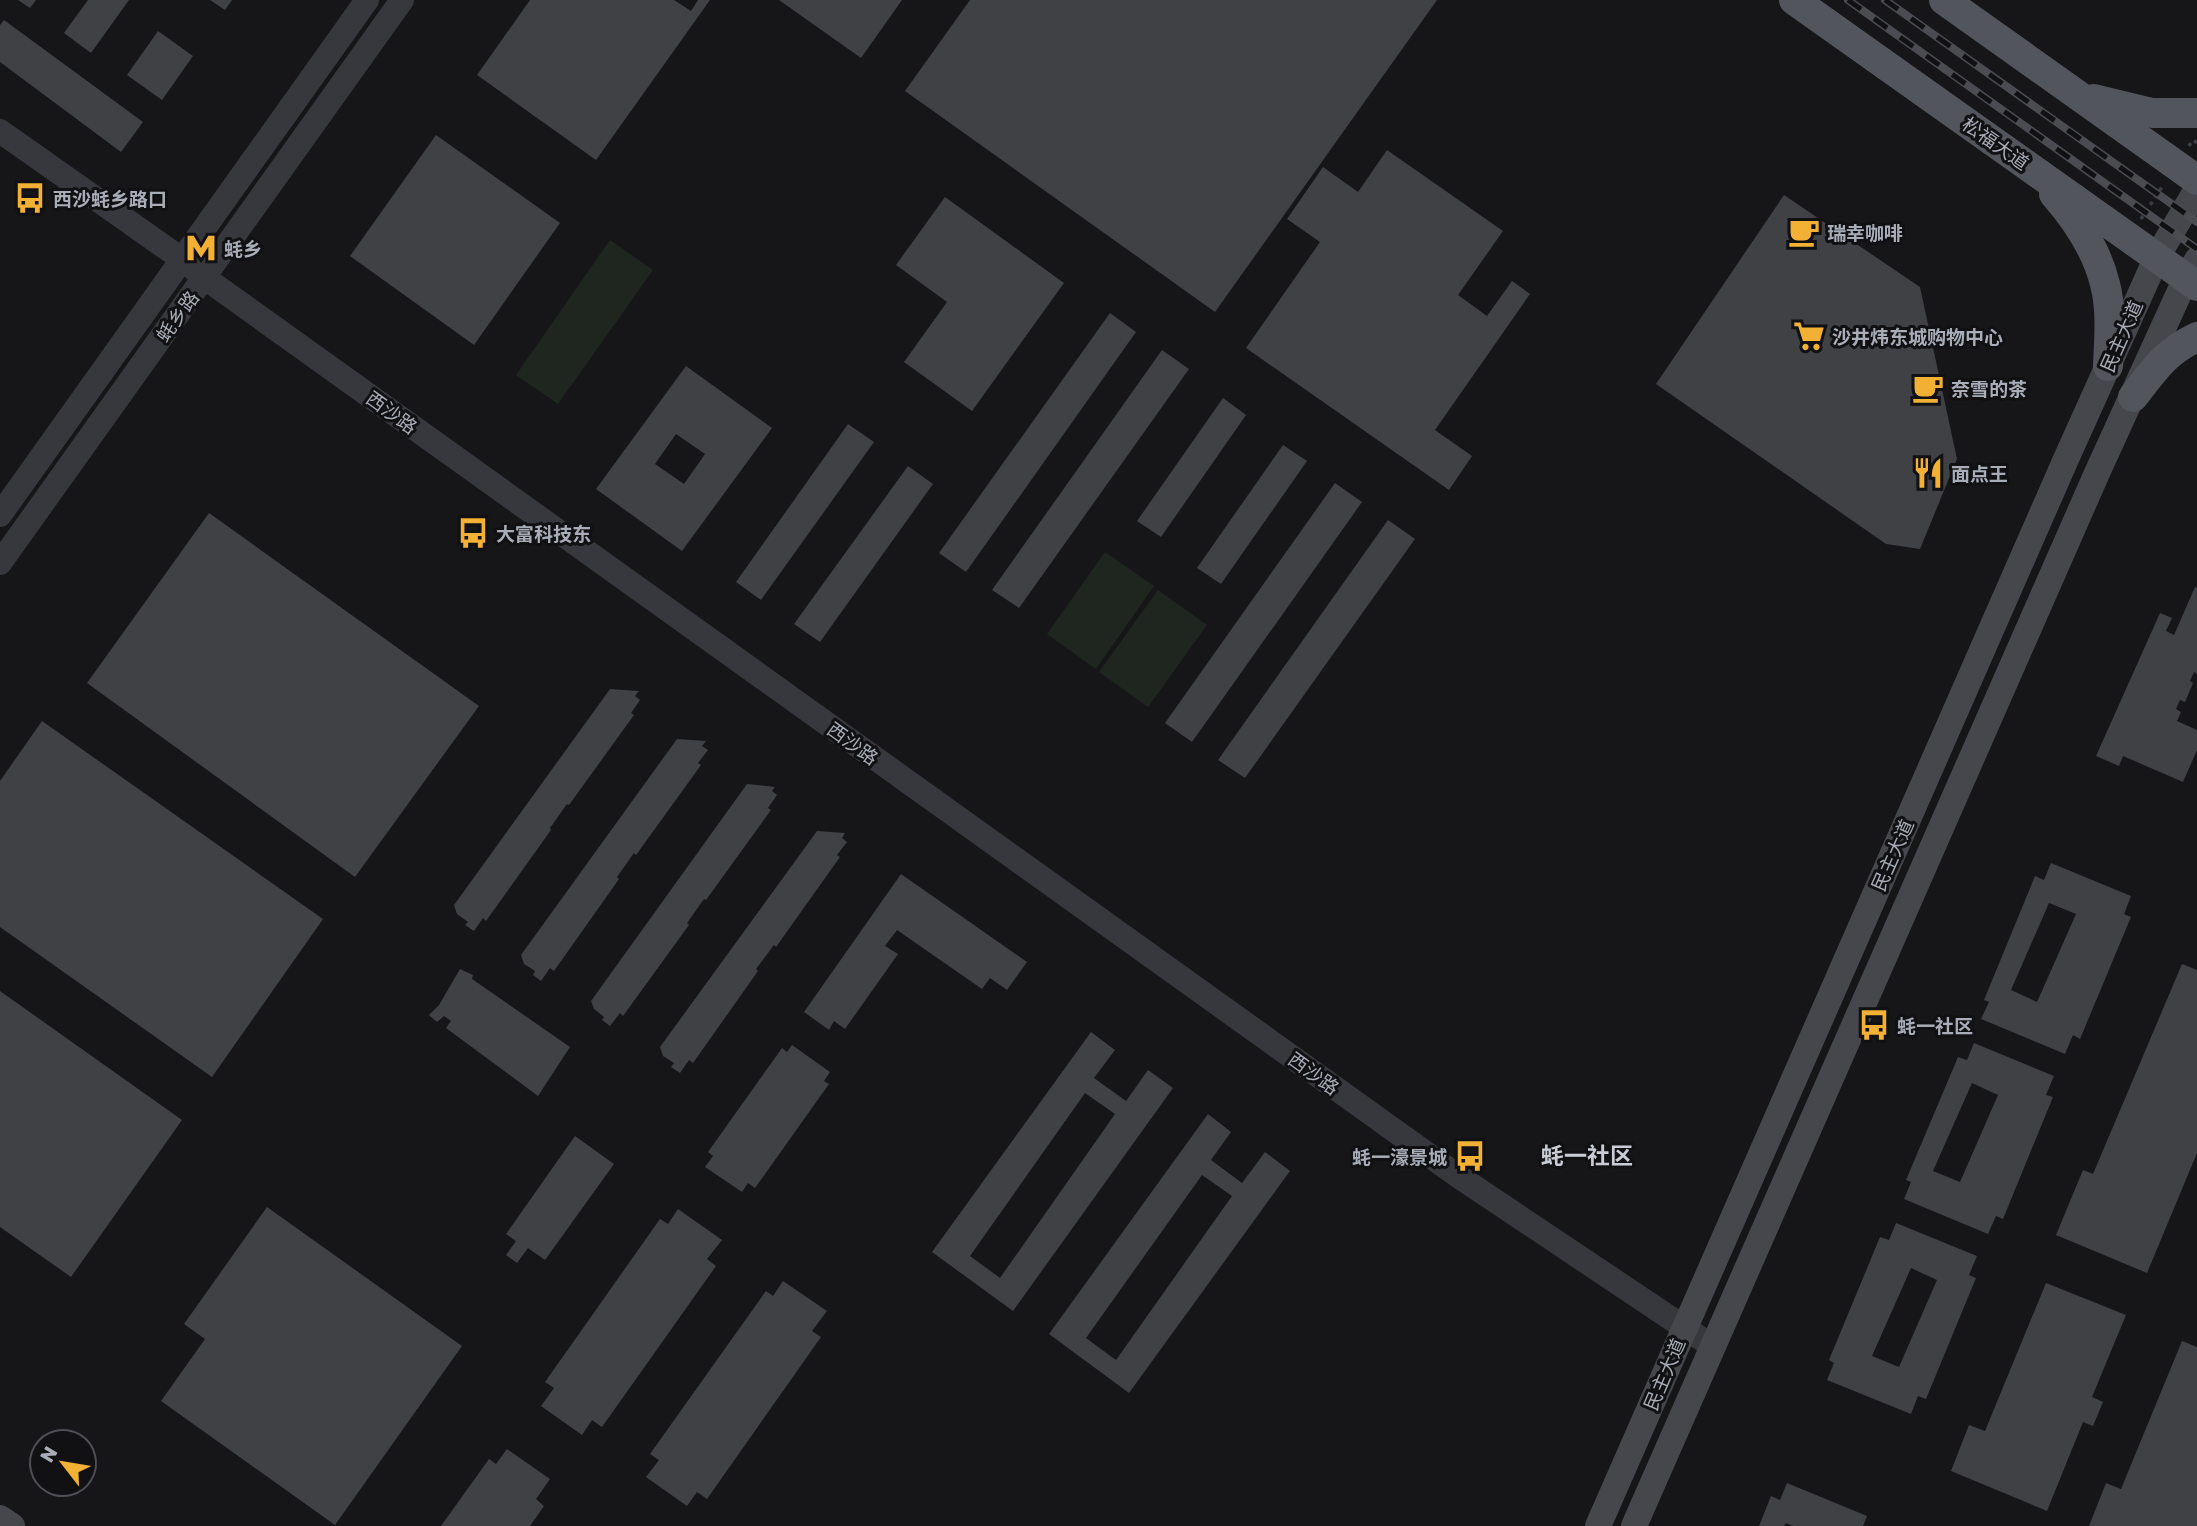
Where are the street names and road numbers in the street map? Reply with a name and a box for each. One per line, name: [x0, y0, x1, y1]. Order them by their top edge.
street label: 松福大道: [1958, 112, 2034, 174]
street label: 蚝乡路: [151, 286, 203, 346]
street label: 民主大道: [2095, 297, 2147, 375]
street label: 西沙路: [362, 386, 422, 438]
street label: 西沙路: [823, 717, 883, 769]
street label: 民主大道: [1866, 816, 1918, 894]
street label: 西沙路: [1284, 1047, 1344, 1099]
street label: 民主大道: [1639, 1335, 1689, 1413]

